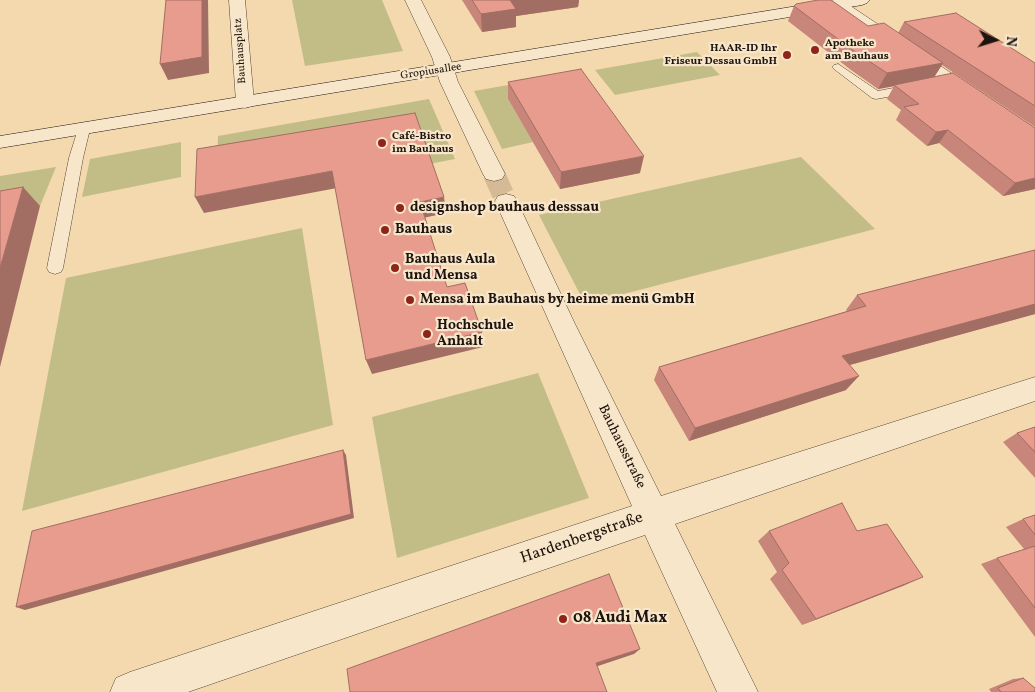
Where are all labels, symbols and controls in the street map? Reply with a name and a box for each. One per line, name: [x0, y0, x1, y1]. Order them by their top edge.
north arrow: [970, 15, 1020, 65]
street label: Bauhausplatz: [232, 18, 250, 84]
text: N: [1001, 35, 1020, 47]
place label: Apotheke am Bauhaus: [825, 37, 889, 63]
place label: HAAR-ID Ihr Friseur Dessau GmbH: [665, 42, 777, 68]
marker: Apotheke am Bauhaus: [809, 44, 821, 56]
marker: HAAR-ID Ihr Friseur Dessau GmbH: [781, 49, 793, 61]
street label: Gropiusallee: [400, 61, 462, 83]
place label: Café-Bistro im Bauhaus: [392, 130, 454, 156]
marker: Café-Bistro im Bauhaus: [376, 137, 388, 149]
place label: designshop bauhaus desssau: [410, 200, 599, 216]
marker: designshop bauhaus desssau: [394, 202, 406, 214]
place label: Bauhaus: [395, 222, 452, 238]
marker: Bauhaus: [379, 224, 391, 236]
place label: Bauhaus Aula und Mensa: [405, 252, 495, 284]
marker: Bauhaus Aula und Mensa: [389, 262, 401, 274]
place label: Mensa im Bauhaus by heime menü GmbH: [420, 292, 695, 308]
marker: Mensa im Bauhaus by heime menü GmbH: [404, 294, 416, 306]
place label: Hochschule Anhalt: [437, 318, 514, 351]
marker: Hochschule Anhalt: [421, 328, 433, 340]
street label: Bauhausstraße: [593, 402, 649, 492]
street label: Hardenbergstraße: [518, 509, 646, 569]
place label: 08 Audi Max: [573, 609, 667, 629]
marker: 08 Audi Max: [557, 613, 569, 625]

